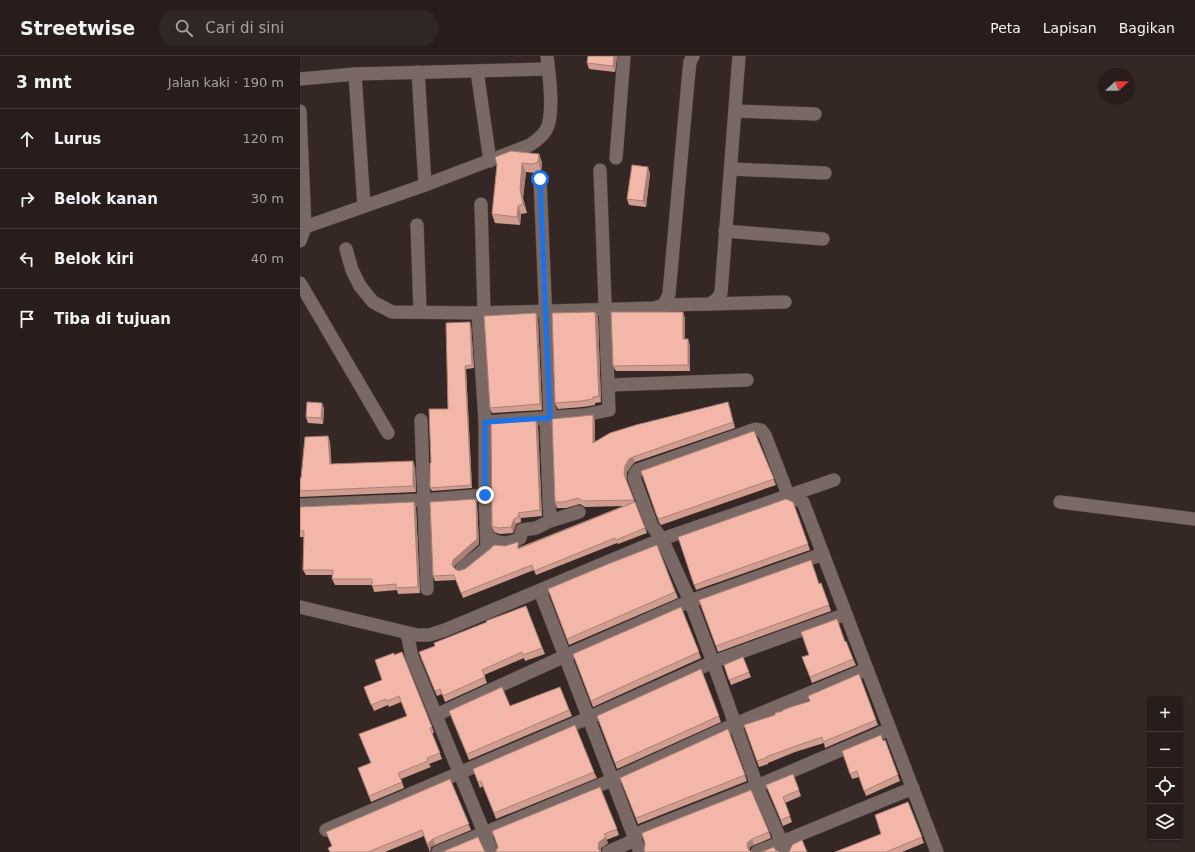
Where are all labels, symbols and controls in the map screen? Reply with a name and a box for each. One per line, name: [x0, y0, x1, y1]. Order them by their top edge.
search box: [159, 10, 439, 46]
text: Streetwise: [20, 17, 135, 39]
icon: search: [173, 17, 195, 39]
text: Cari di sini: [205, 19, 284, 37]
text: Peta: [990, 20, 1021, 36]
text: Lapisan: [1043, 20, 1097, 36]
text: Bagikan: [1119, 20, 1175, 36]
north arrow: [1099, 68, 1135, 104]
text: 3 mnt: [16, 72, 72, 92]
text: Jalan kaki · 190 m: [168, 75, 284, 90]
icon: ahead: [16, 128, 38, 150]
text: Lurus: [54, 130, 101, 148]
text: 120 m: [242, 131, 284, 146]
route start: [531, 170, 549, 188]
icon: right: [16, 188, 38, 210]
text: Belok kanan: [54, 190, 158, 208]
text: 30 m: [251, 191, 284, 206]
icon: left: [16, 248, 38, 270]
text: Belok kiri: [54, 250, 134, 268]
text: 40 m: [251, 251, 284, 266]
icon: arrive: [16, 308, 38, 330]
text: Tiba di tujuan: [54, 310, 171, 328]
route end: [476, 486, 494, 504]
map controls: [1147, 696, 1183, 840]
button: +: [1147, 696, 1183, 732]
button: −: [1147, 732, 1183, 768]
button: locate: [1147, 768, 1183, 804]
button: layers: [1147, 804, 1183, 840]

